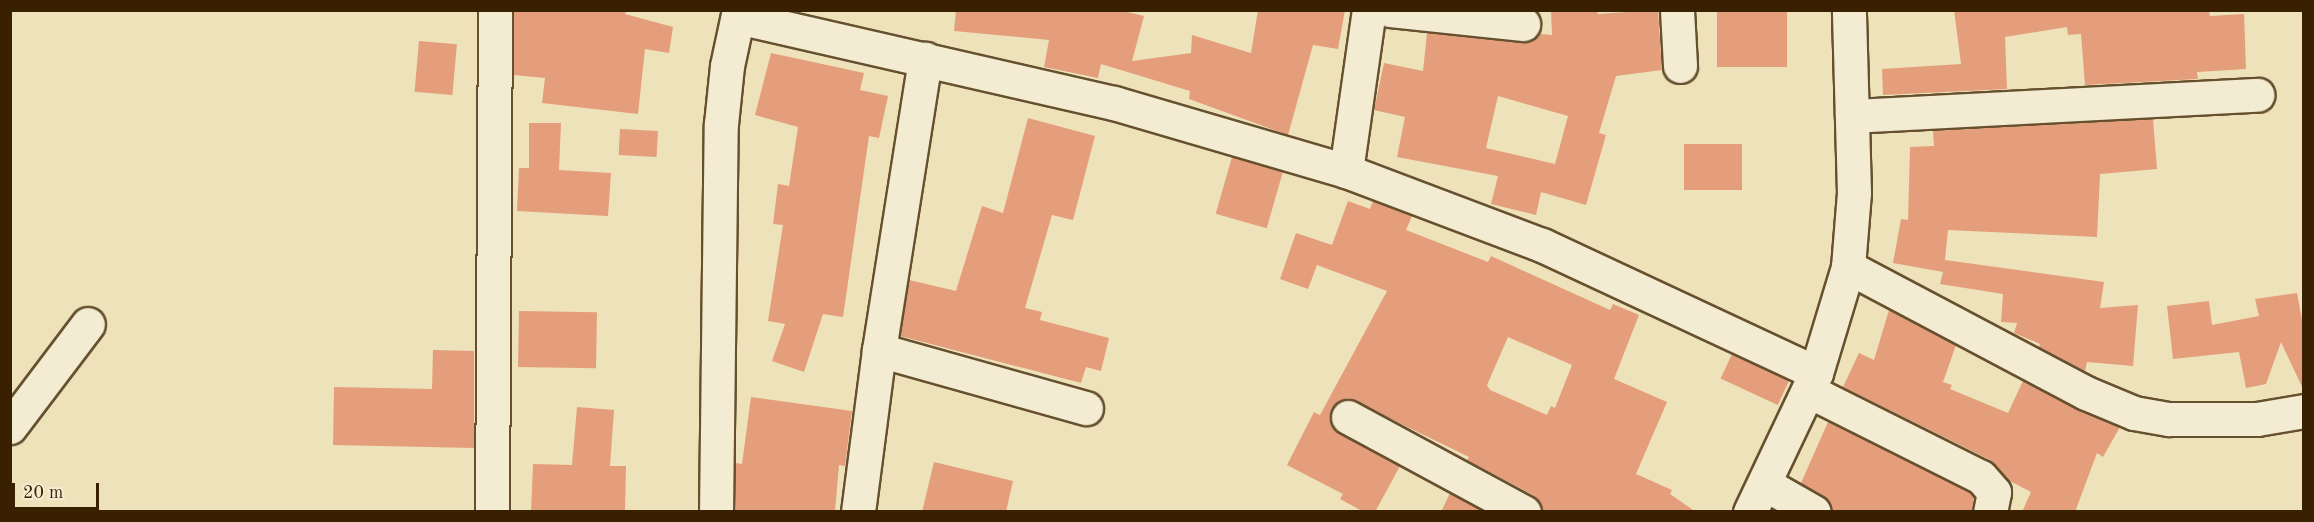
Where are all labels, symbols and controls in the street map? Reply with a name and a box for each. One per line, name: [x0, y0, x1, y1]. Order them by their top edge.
scale bar: [15, 471, 102, 509]
text: 20 m: [23, 484, 63, 502]

